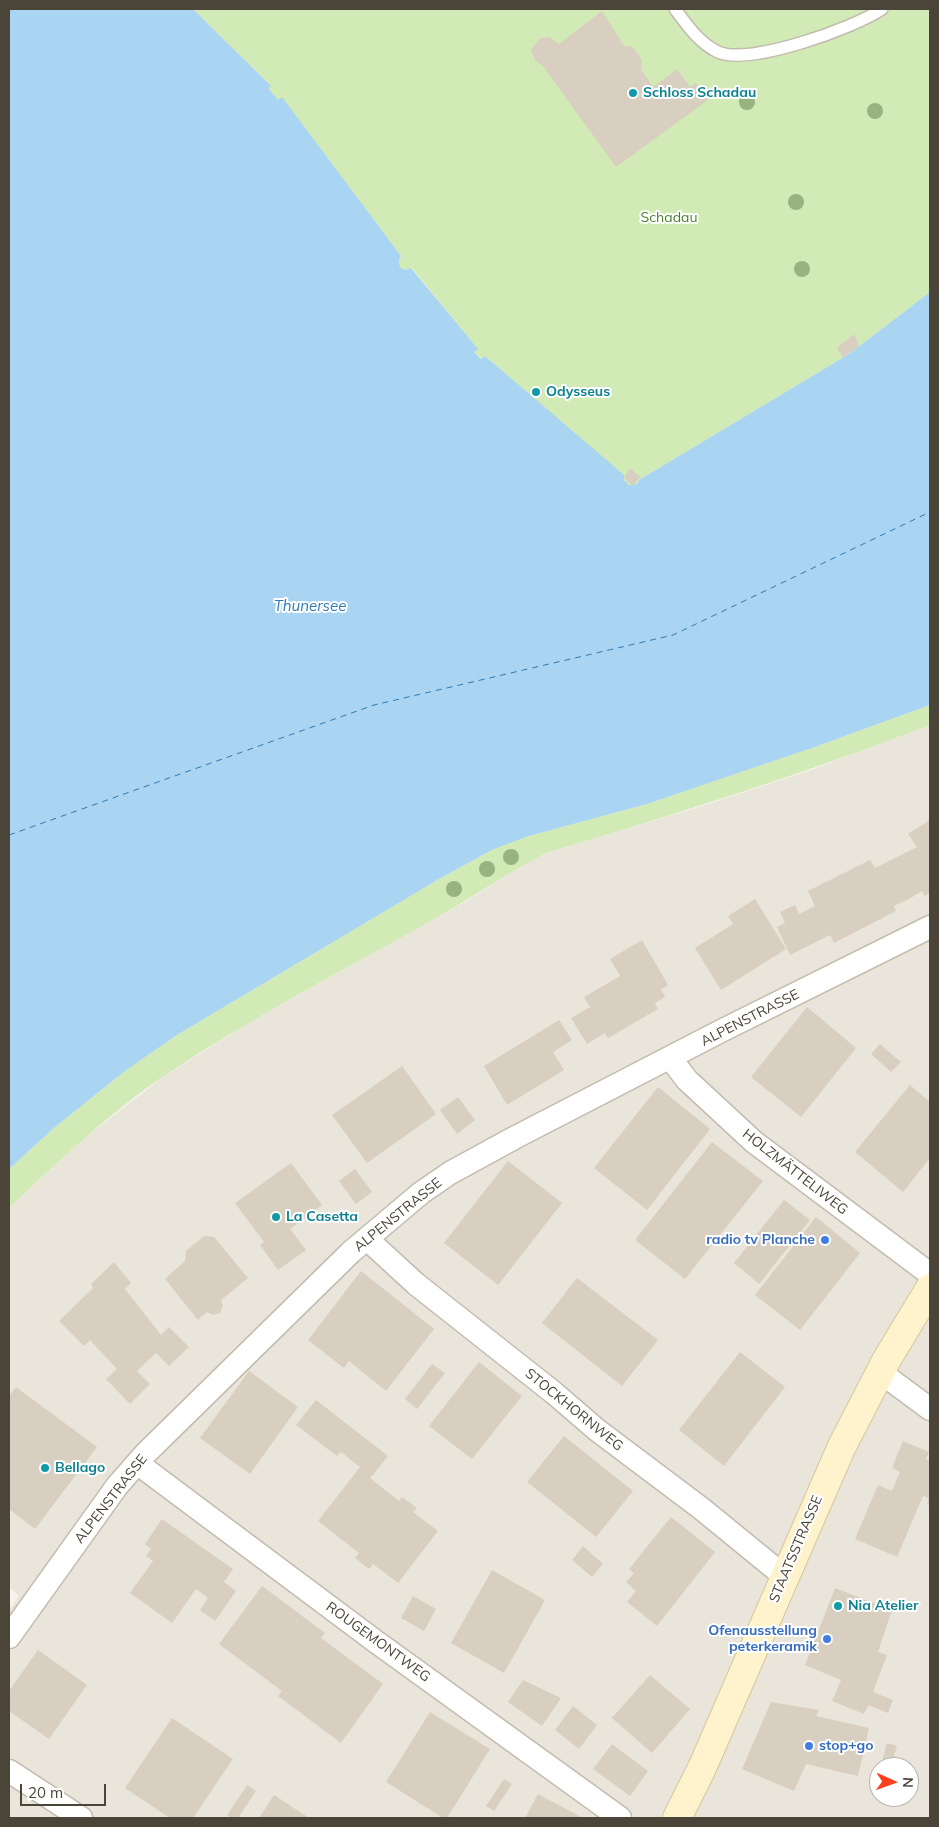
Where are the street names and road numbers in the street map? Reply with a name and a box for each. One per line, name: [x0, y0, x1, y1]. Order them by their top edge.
street label: ALPENSTRASSE: [698, 986, 802, 1050]
street label: HOLZMÄTTELIWEG: [739, 1126, 851, 1218]
street label: ALPENSTRASSE: [351, 1174, 445, 1256]
street label: STOCKHORNWEG: [522, 1365, 626, 1455]
street label: ALPENSTRASSE: [71, 1451, 151, 1547]
street label: STAATSSTRASSE: [766, 1493, 826, 1605]
street label: ROUGEMONTWEG: [322, 1598, 434, 1686]

